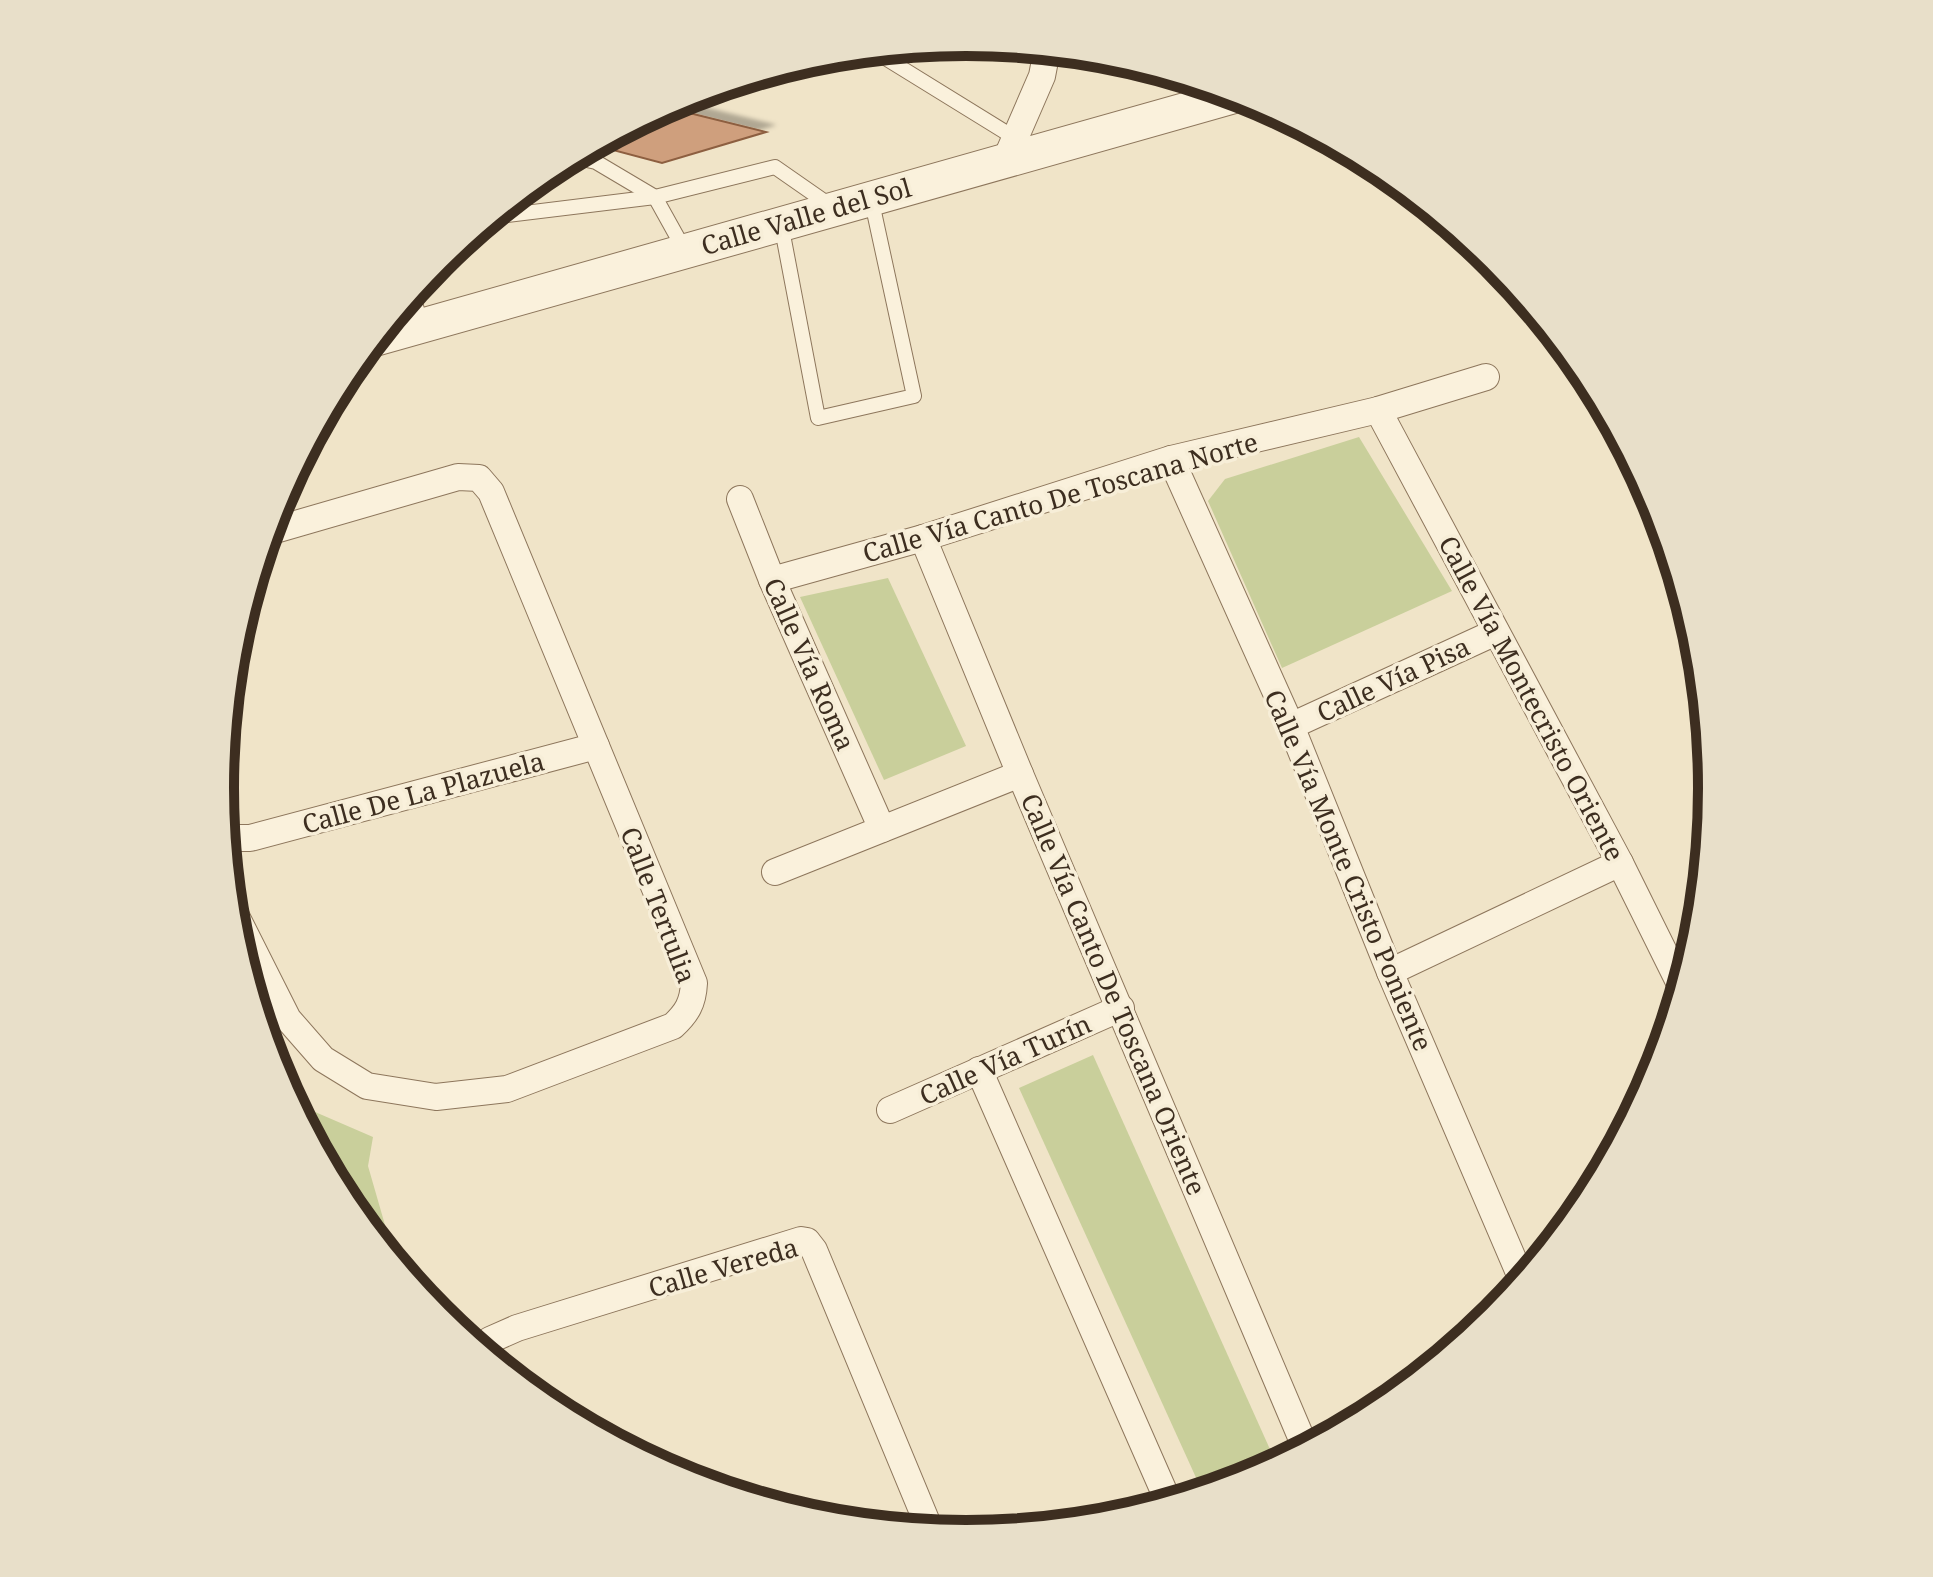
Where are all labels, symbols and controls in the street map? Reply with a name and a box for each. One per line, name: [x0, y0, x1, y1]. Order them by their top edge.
street label: Calle Valle del Sol: [697, 169, 915, 263]
street label: Calle Vía Canto De Toscana Norte: [858, 423, 1262, 571]
street label: Calle Vía Montecristo Oriente: [1431, 529, 1633, 867]
street label: Calle Vía Roma: [756, 572, 864, 756]
street label: Calle Vía Pisa: [1311, 628, 1475, 730]
street label: Calle Vía Monte Cristo Poniente: [1256, 684, 1442, 1056]
street label: Calle De La Plazuela: [298, 742, 548, 842]
street label: Calle Vía Canto De Toscana Oriente: [1013, 788, 1215, 1200]
street label: Calle Tertulia: [613, 822, 705, 988]
street label: Calle Vía Turín: [913, 1005, 1097, 1113]
street label: Calle Vereda: [644, 1228, 802, 1306]

